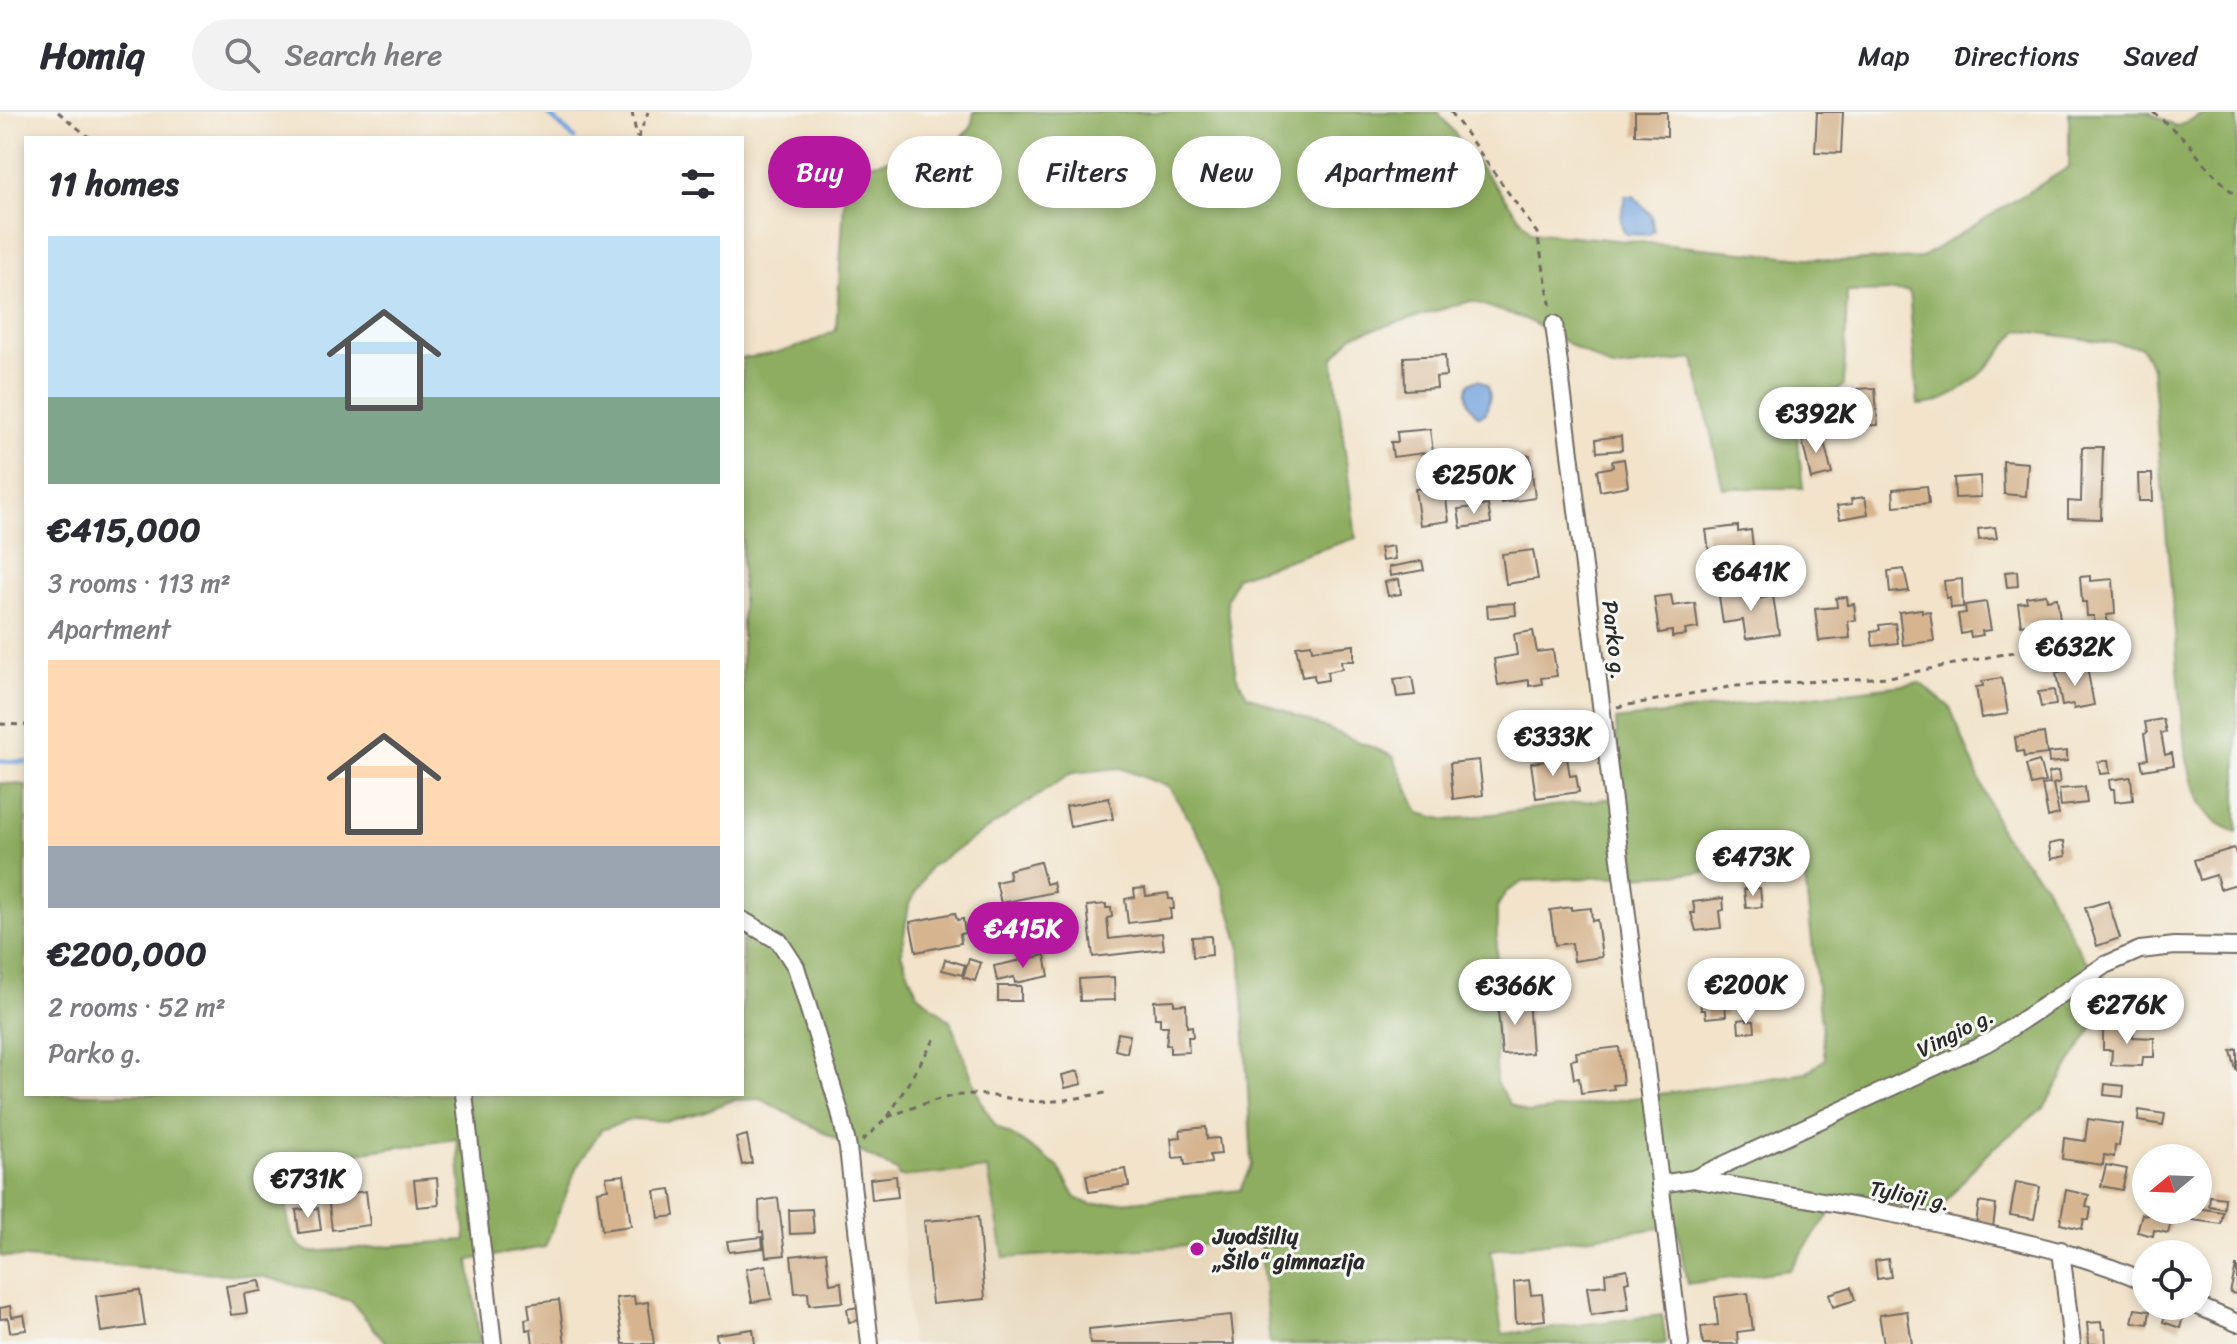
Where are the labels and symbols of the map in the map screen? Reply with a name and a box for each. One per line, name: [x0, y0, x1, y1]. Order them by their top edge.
pin: €392K: [1760, 387, 1872, 455]
pin: €250K: [1418, 448, 1530, 516]
pin: €641K: [1695, 545, 1807, 613]
street label: Parko g.: [1590, 598, 1639, 682]
pin: €632K: [2019, 620, 2131, 688]
pin: €333K: [1497, 710, 1609, 778]
pin: €473K: [1697, 830, 1809, 898]
pin: €415K: [967, 902, 1079, 970]
pin: €200K: [1690, 958, 1802, 1026]
pin: €366K: [1459, 959, 1571, 1027]
pin: €276K: [2071, 978, 2183, 1046]
street label: Vingio g.: [1910, 996, 2001, 1069]
north arrow: [2132, 1144, 2212, 1224]
pin: €731K: [252, 1152, 364, 1220]
street label: Tylioji g.: [1866, 1169, 1953, 1222]
place label: Juodšilių „Šilo“ gimnazija: [1211, 1217, 1365, 1281]
marker: Juodšilių „Šilo“ gimnazija: [1188, 1240, 1206, 1258]

